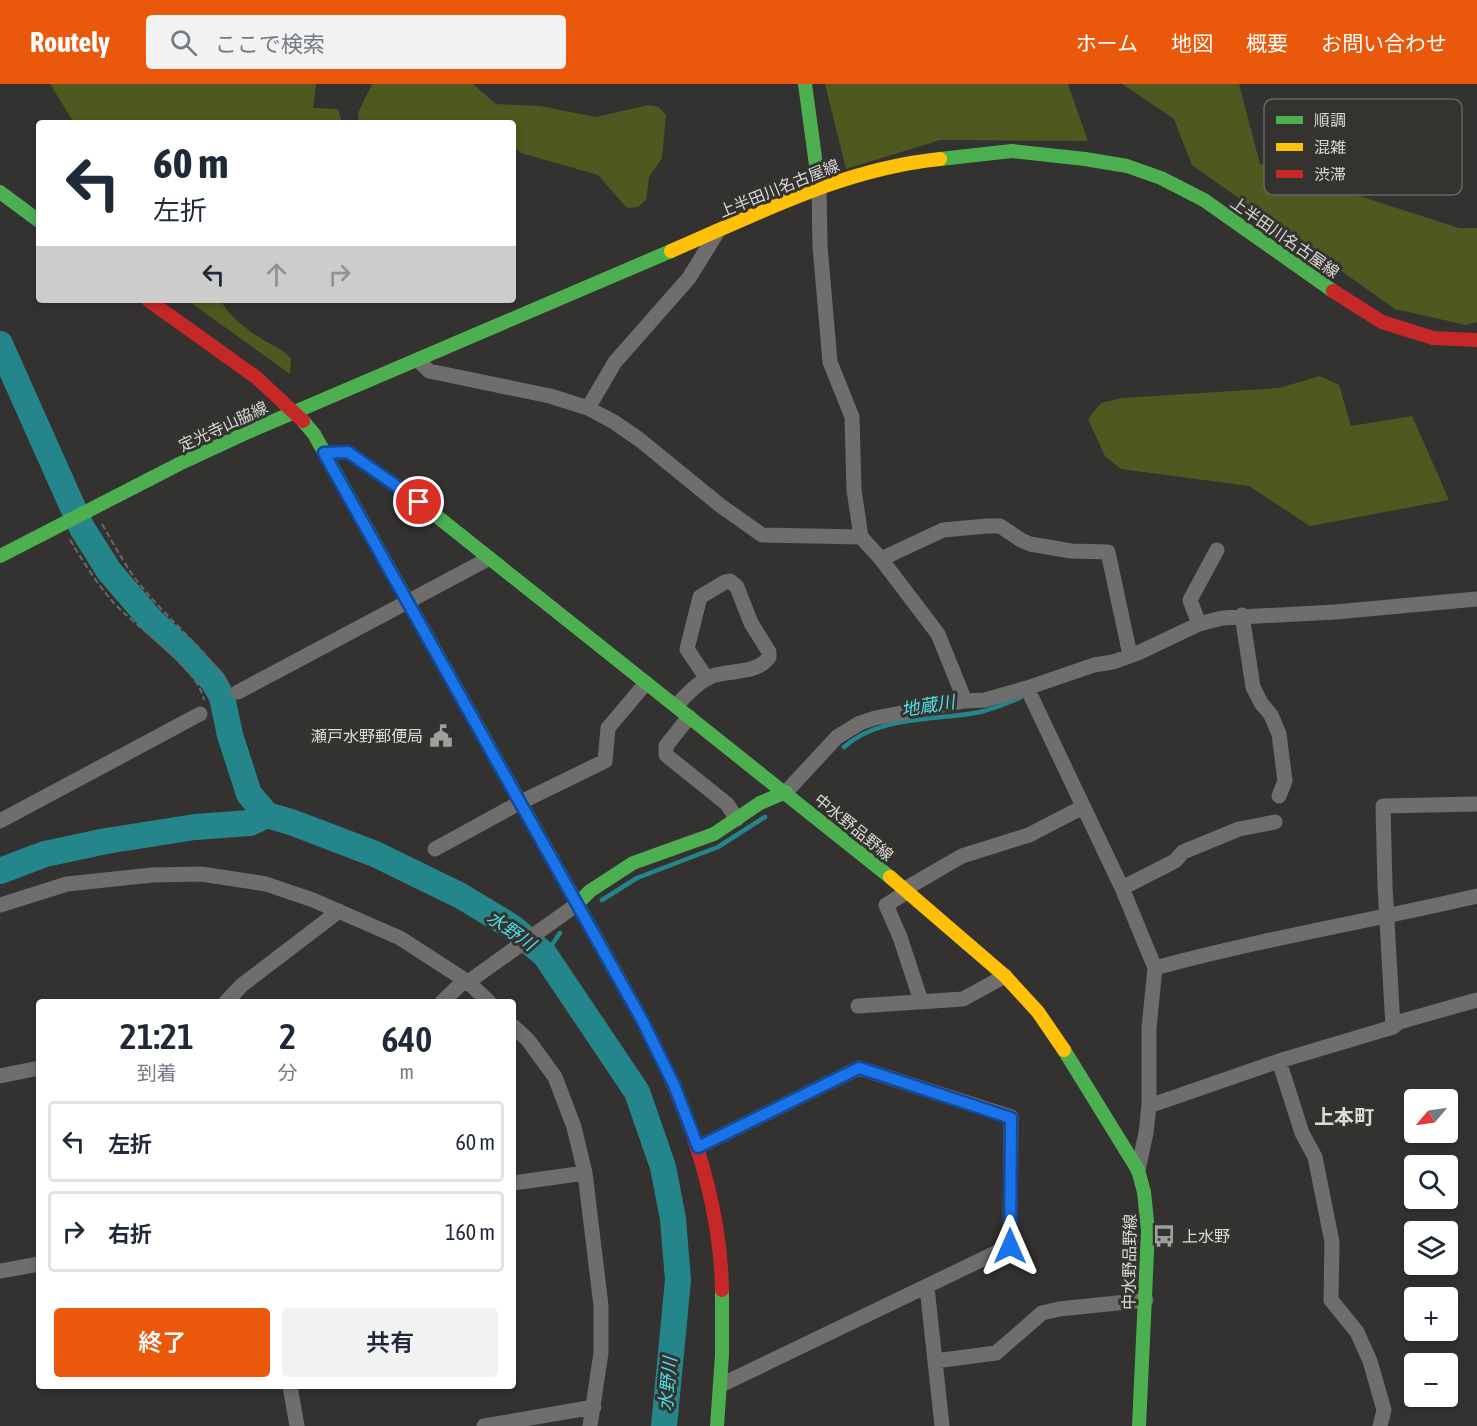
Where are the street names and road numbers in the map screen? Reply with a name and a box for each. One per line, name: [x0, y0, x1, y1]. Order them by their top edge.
street label: 上半田川名古屋線: [716, 156, 842, 220]
street label: 上半田川名古屋線: [1227, 193, 1343, 281]
street label: 定光寺山脇線: [176, 398, 270, 454]
street label: 中水野品野線: [811, 790, 897, 864]
street label: 中水野品野線: [1119, 1214, 1139, 1310]

